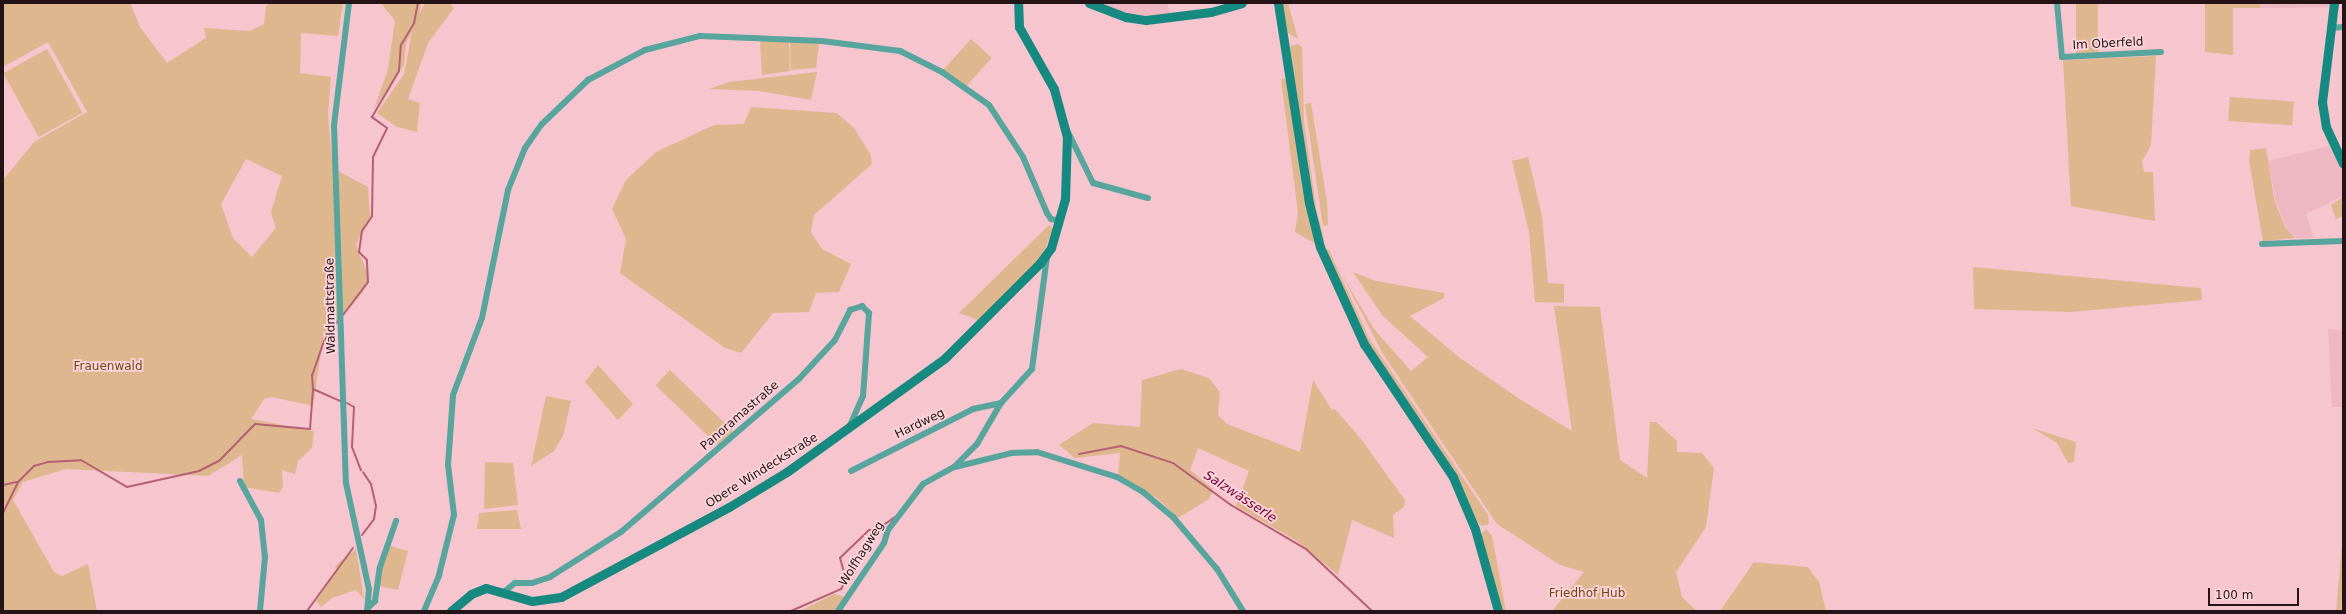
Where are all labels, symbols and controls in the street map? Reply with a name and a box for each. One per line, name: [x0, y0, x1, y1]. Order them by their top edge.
street label: Im Oberfeld: [2072, 35, 2144, 53]
street label: Waldmattstraße: [323, 258, 339, 354]
park label: Frauenwald: [73, 360, 143, 374]
street label: Panoramastraße: [698, 378, 782, 454]
street label: Hardweg: [893, 406, 947, 442]
street label: Obere Windeckstraße: [703, 431, 821, 511]
water label: Salzwässerle: [1201, 468, 1279, 526]
street label: Wolfhagweg: [836, 519, 888, 589]
scale bar: [2210, 580, 2301, 606]
park label: Friedhof Hub: [1549, 587, 1625, 601]
text: 100 m: [2215, 588, 2253, 602]

